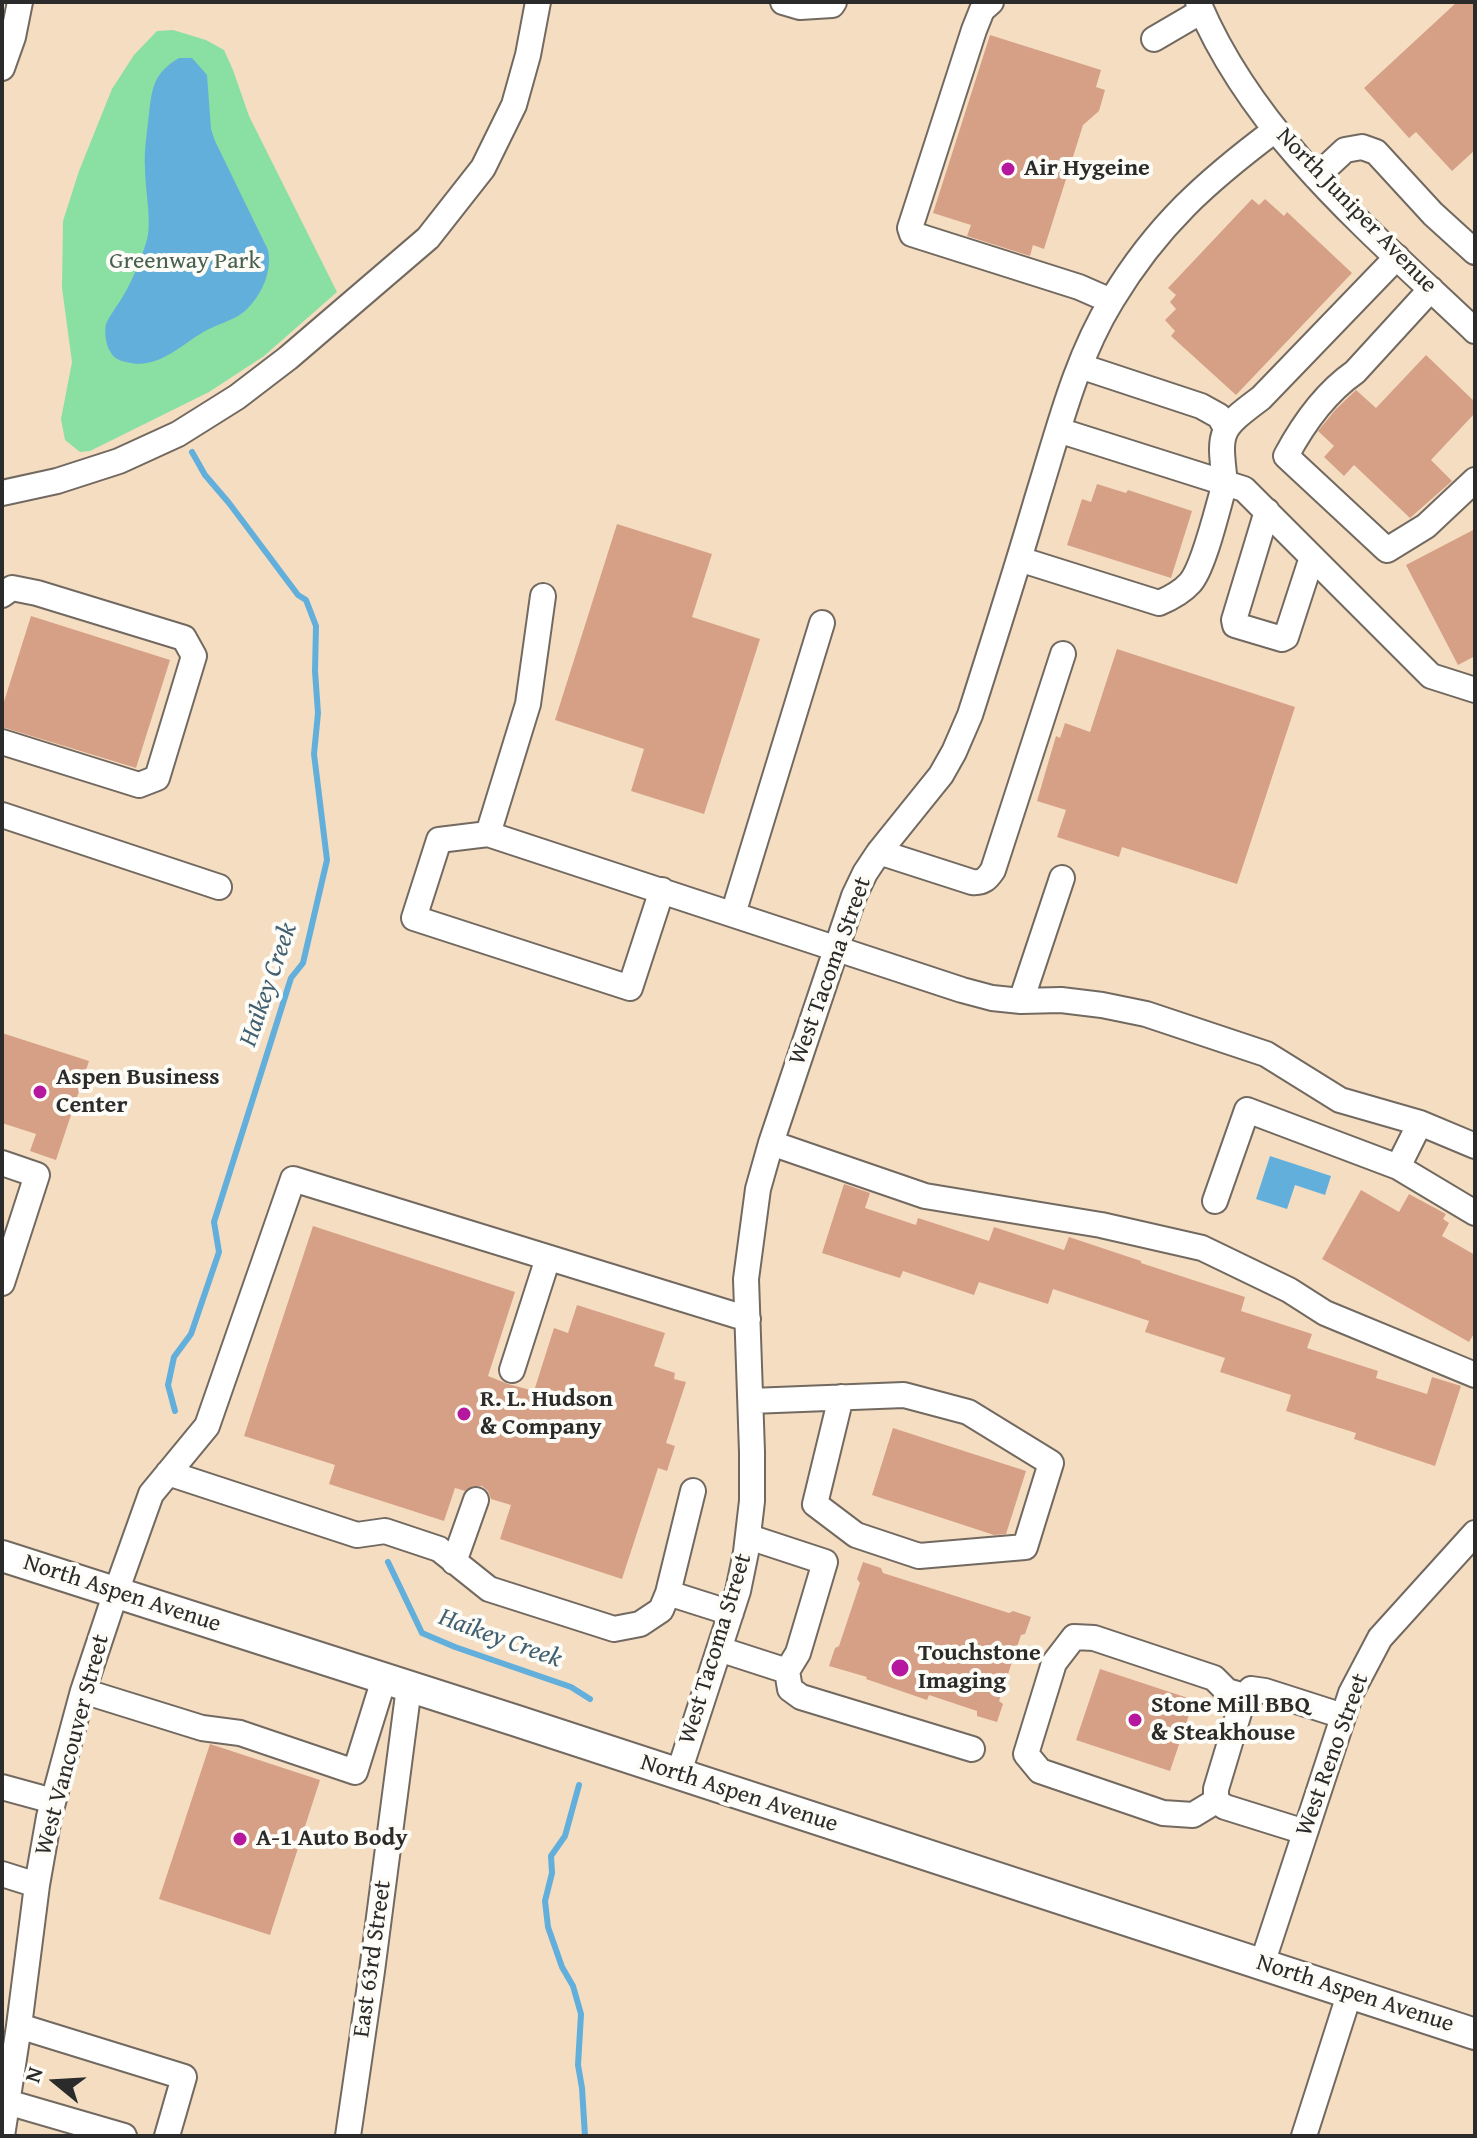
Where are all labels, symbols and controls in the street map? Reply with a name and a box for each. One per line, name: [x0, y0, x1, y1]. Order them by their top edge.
street label: North Juniper Avenue: [1270, 122, 1442, 300]
place label: Air Hygeine: [1024, 155, 1150, 183]
marker: Air Hygeine: [999, 160, 1017, 178]
park label: Greenway Park: [109, 248, 261, 276]
street label: West Tacoma Street: [784, 873, 878, 1069]
water label: Haikey Creek: [233, 919, 305, 1051]
place label: Aspen Business Center: [56, 1064, 220, 1120]
marker: Aspen Business Center: [31, 1083, 49, 1101]
place label: R. L. Hudson & Company: [480, 1386, 613, 1442]
marker: R. L. Hudson & Company: [455, 1405, 473, 1423]
street label: North Aspen Avenue: [20, 1548, 224, 1640]
street label: West Tacoma Street: [673, 1550, 759, 1748]
water label: Haikey Creek: [434, 1602, 566, 1676]
street label: West Vancouver Street: [30, 1631, 116, 1859]
place label: Touchstone Imaging: [918, 1640, 1041, 1696]
marker: Touchstone Imaging: [889, 1657, 911, 1679]
street label: West Reno Street: [1290, 1670, 1376, 1840]
place label: Stone Mill BBQ & Steakhouse: [1151, 1692, 1310, 1748]
marker: Stone Mill BBQ & Steakhouse: [1126, 1711, 1144, 1729]
street label: North Aspen Avenue: [637, 1748, 841, 1840]
place label: A-1 Auto Body: [256, 1825, 408, 1853]
marker: A-1 Auto Body: [231, 1830, 249, 1848]
street label: East 63rd Street: [348, 1879, 398, 2039]
street label: North Aspen Avenue: [1253, 1948, 1457, 2040]
north arrow: [16, 2042, 96, 2122]
text: N: [16, 2063, 51, 2087]

